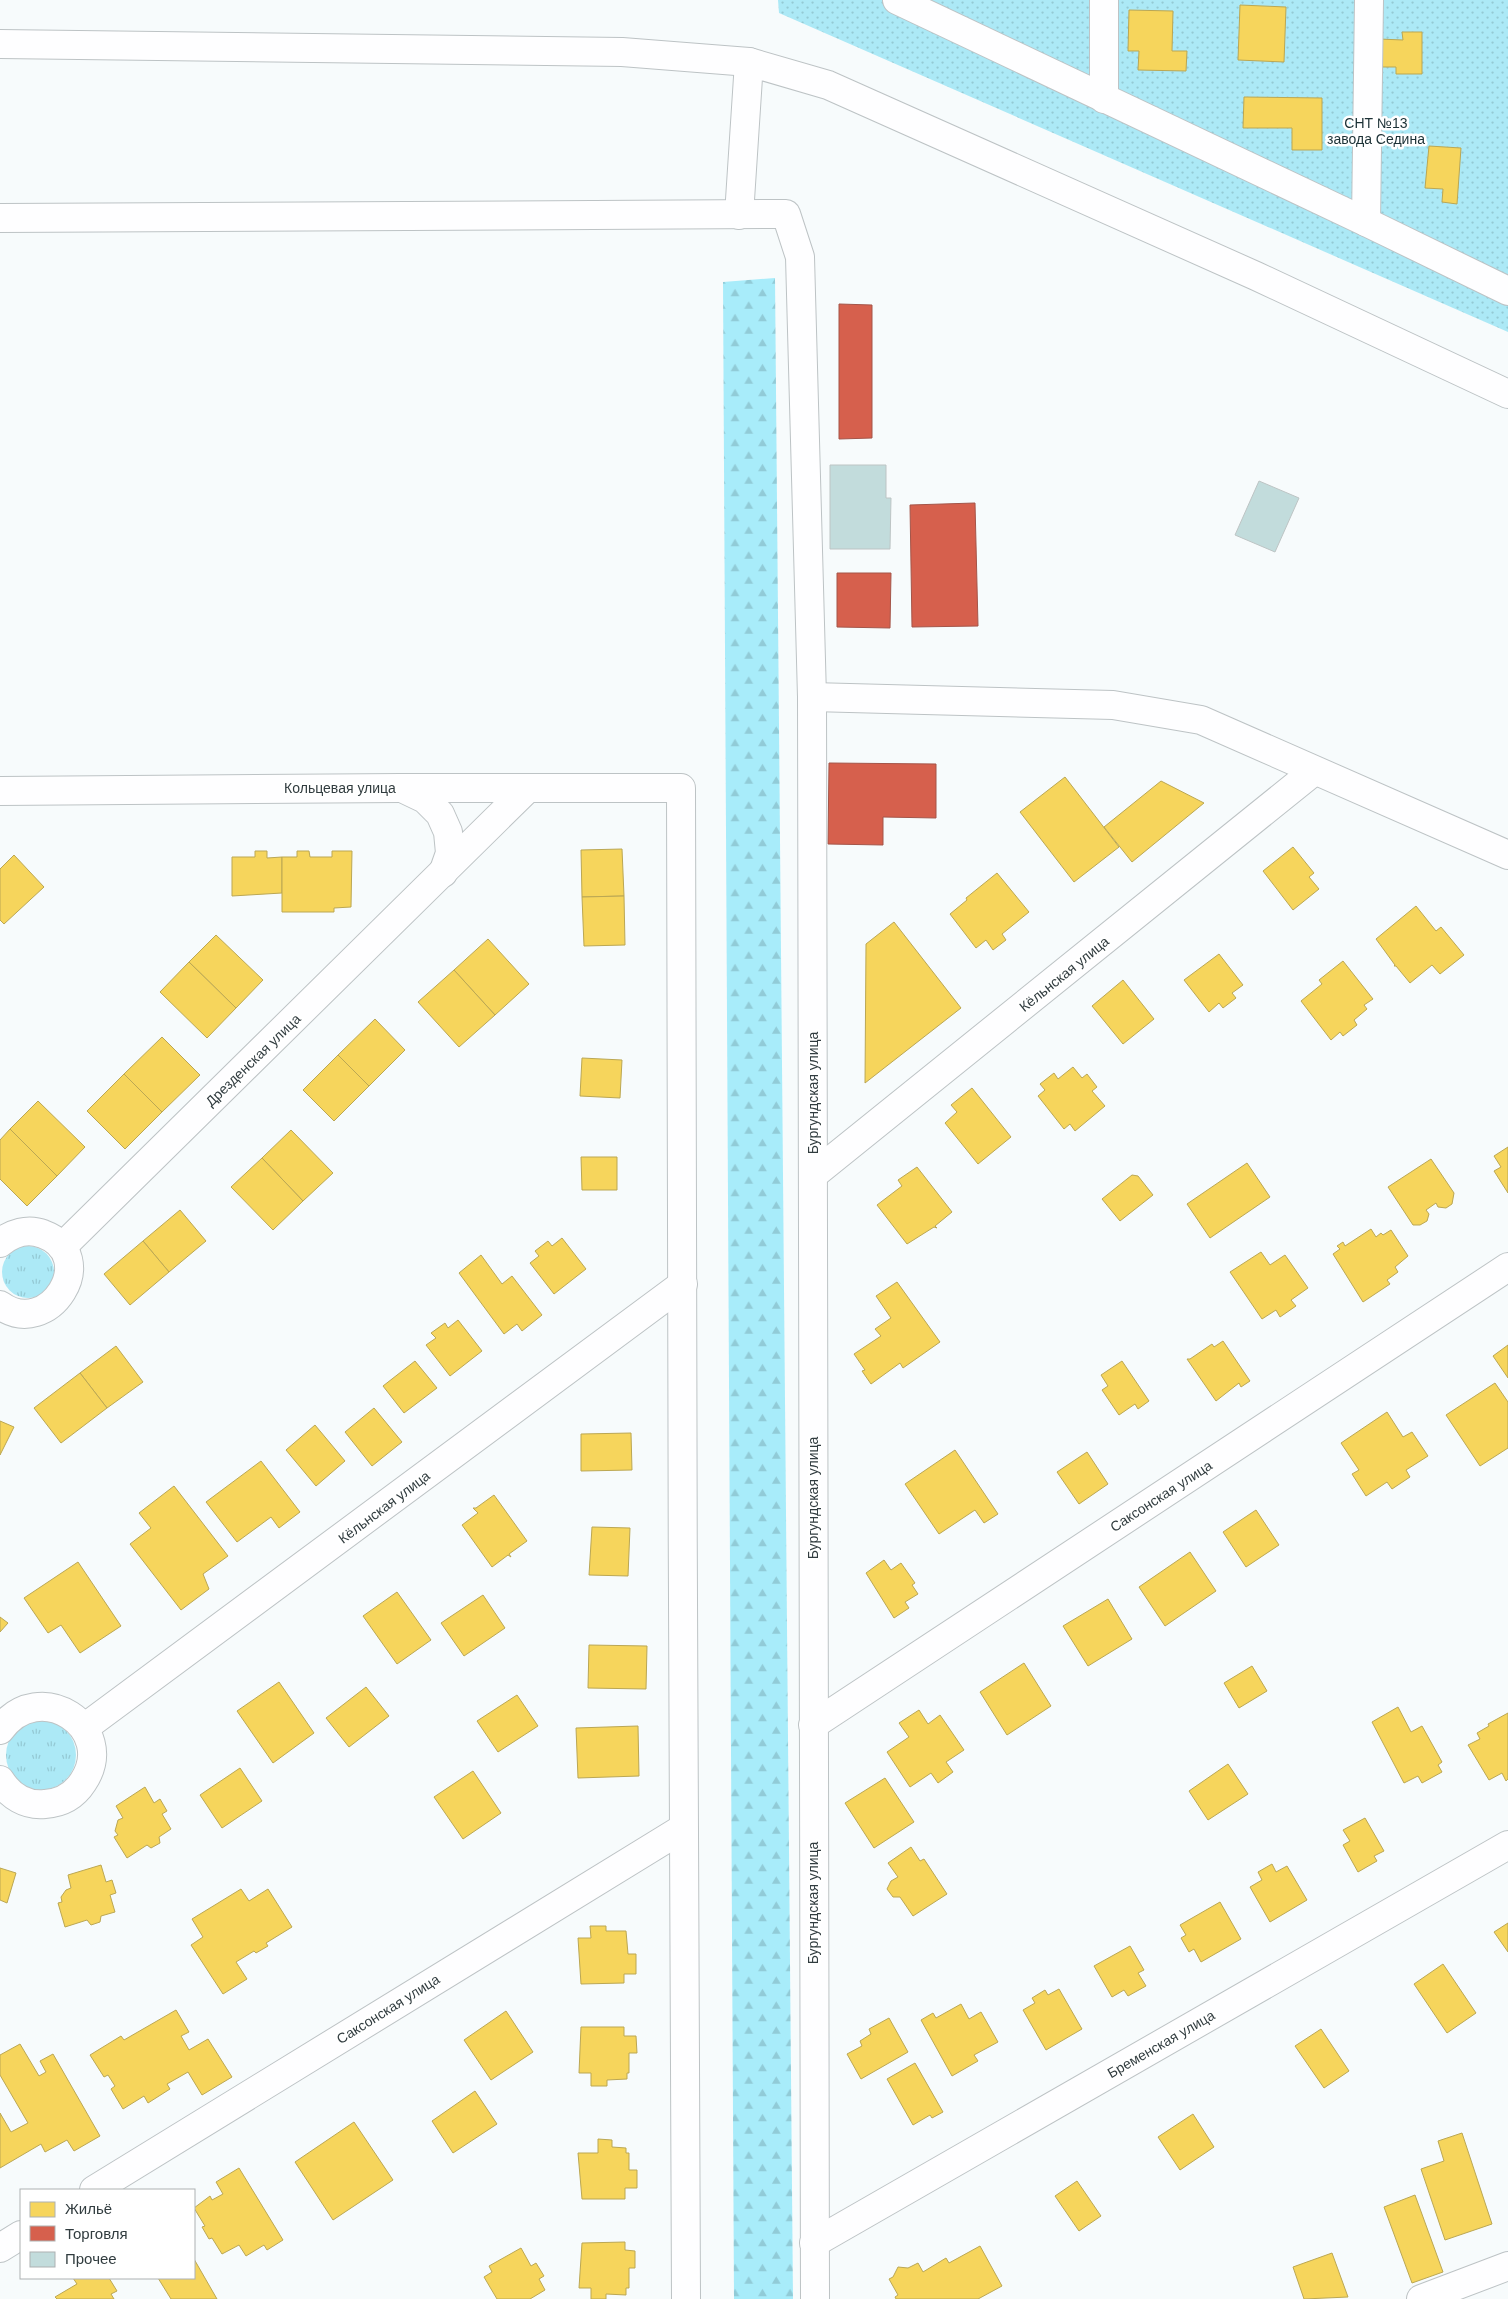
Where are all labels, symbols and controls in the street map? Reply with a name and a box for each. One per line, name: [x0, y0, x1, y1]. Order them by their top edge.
park label: СНТ №13 завода Седина: [1327, 115, 1425, 147]
street label: Кольцевая улица: [284, 780, 396, 796]
street label: Кёльнская улица: [1016, 933, 1112, 1015]
street label: Дрезденская улица: [202, 1010, 304, 1109]
street label: Бургундская улица: [805, 1031, 821, 1154]
street label: Бургундская улица: [805, 1436, 821, 1559]
street label: Саксонская улица: [1107, 1457, 1215, 1535]
street label: Кёльнская улица: [335, 1467, 433, 1547]
street label: Бургундская улица: [805, 1841, 821, 1964]
street label: Саксонская улица: [334, 1971, 443, 2047]
street label: Бременская улица: [1105, 2007, 1218, 2081]
legend: [20, 2189, 195, 2279]
text: Жильё: [65, 2200, 112, 2217]
text: Торговля: [65, 2225, 128, 2242]
text: Прочее: [65, 2250, 117, 2267]

